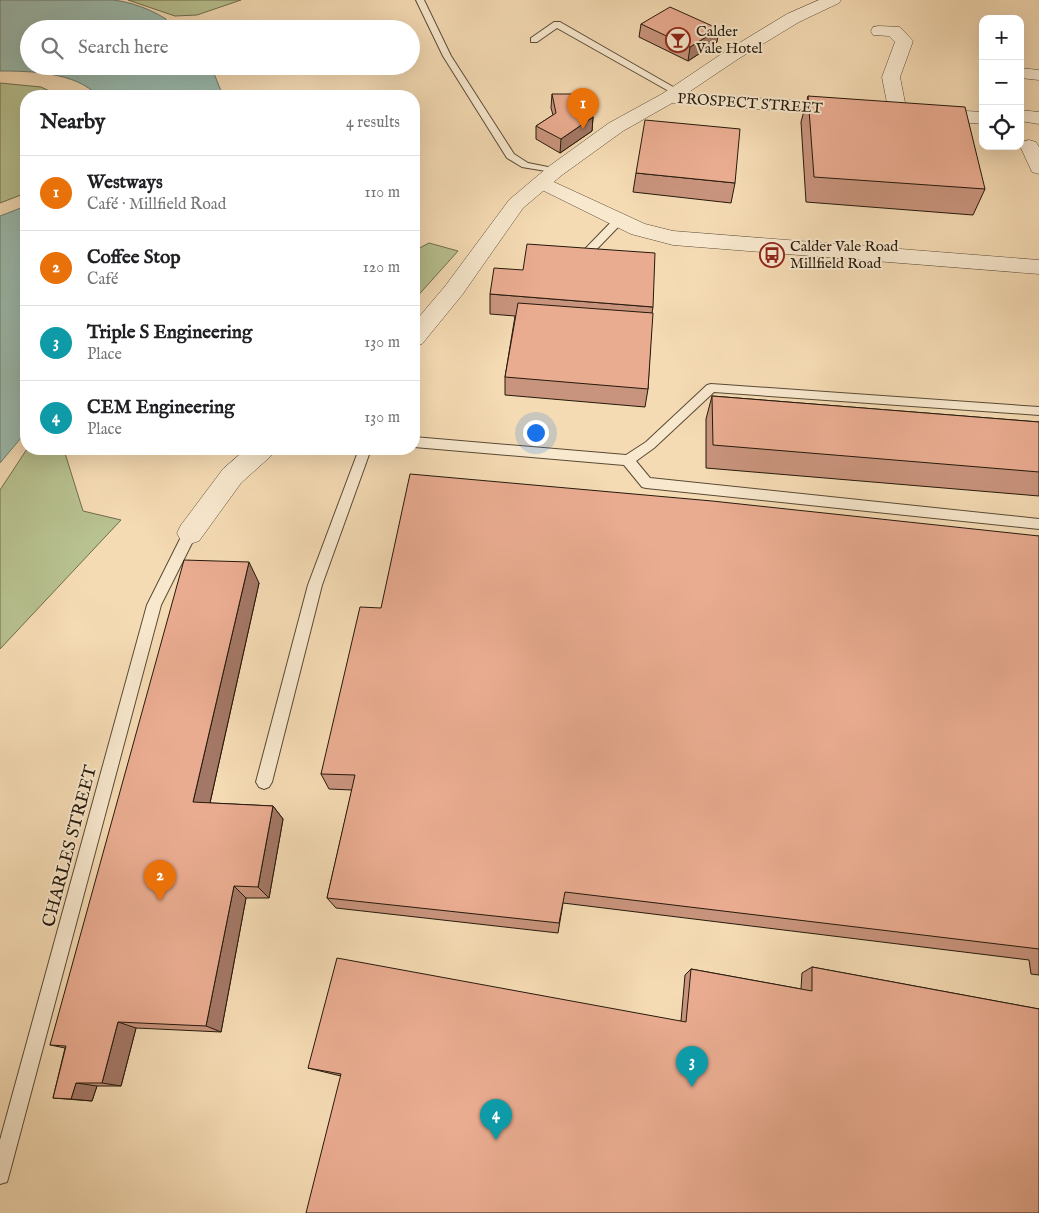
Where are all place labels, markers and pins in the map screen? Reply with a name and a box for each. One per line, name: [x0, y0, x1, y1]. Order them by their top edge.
place label: Calder Vale Hotel: [695, 22, 763, 58]
bar icon: Calder Vale Hotel: [665, 27, 691, 53]
pin: 1: [567, 88, 599, 129]
place label: Calder Vale Road Millfield Road: [790, 237, 899, 273]
bus stop icon: Calder Vale Road Millfield Road: [759, 242, 785, 268]
pin: 2: [144, 860, 176, 901]
pin: 3: [676, 1046, 708, 1087]
pin: 4: [480, 1099, 512, 1140]

